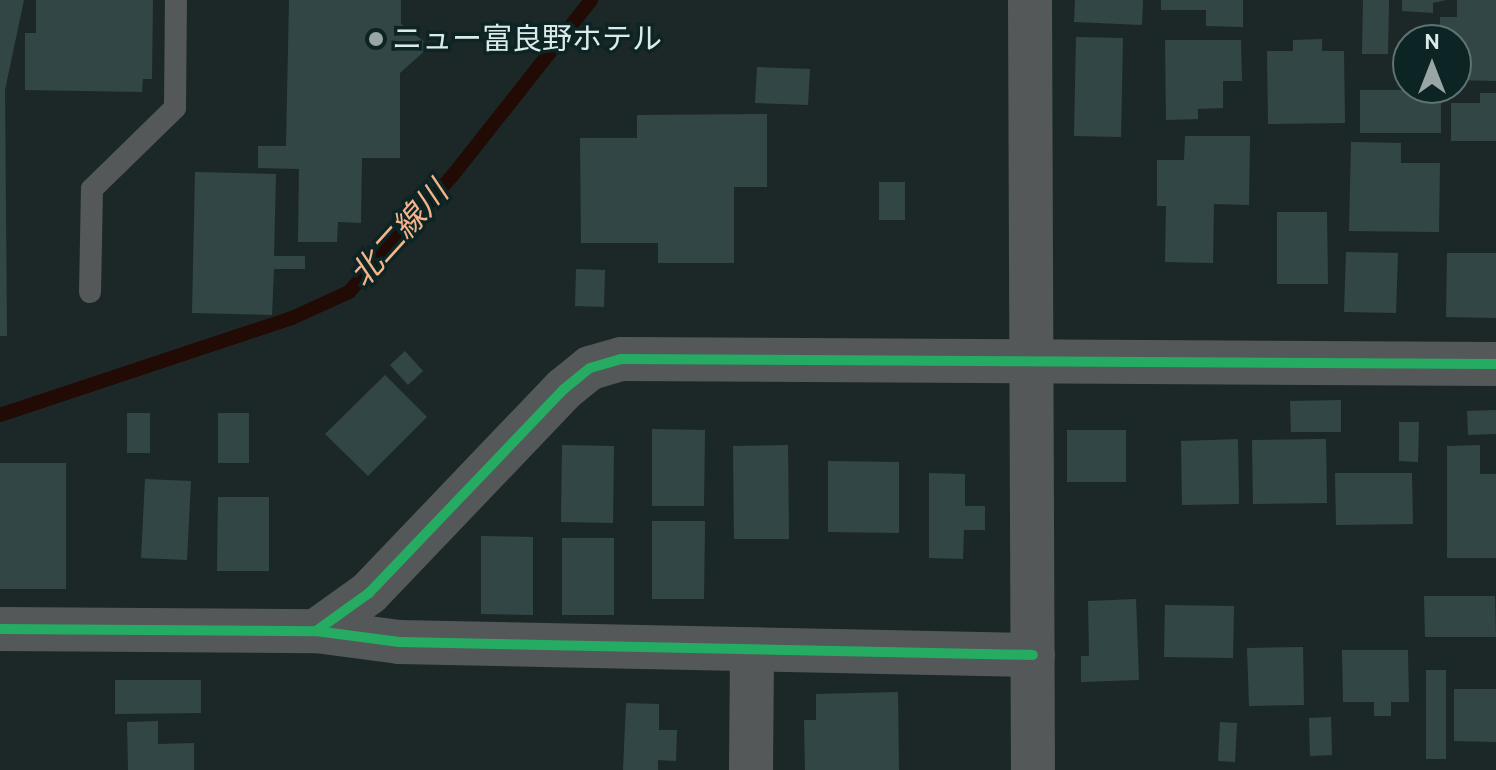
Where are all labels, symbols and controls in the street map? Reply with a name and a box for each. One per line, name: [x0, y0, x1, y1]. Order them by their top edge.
place label: ニュー富良野ホテル: [392, 21, 662, 57]
north arrow: [1392, 24, 1472, 104]
text: N: [1424, 28, 1440, 55]
marker: ニュー富良野ホテル: [367, 30, 385, 48]
water label: 北二線川: [342, 174, 456, 294]

